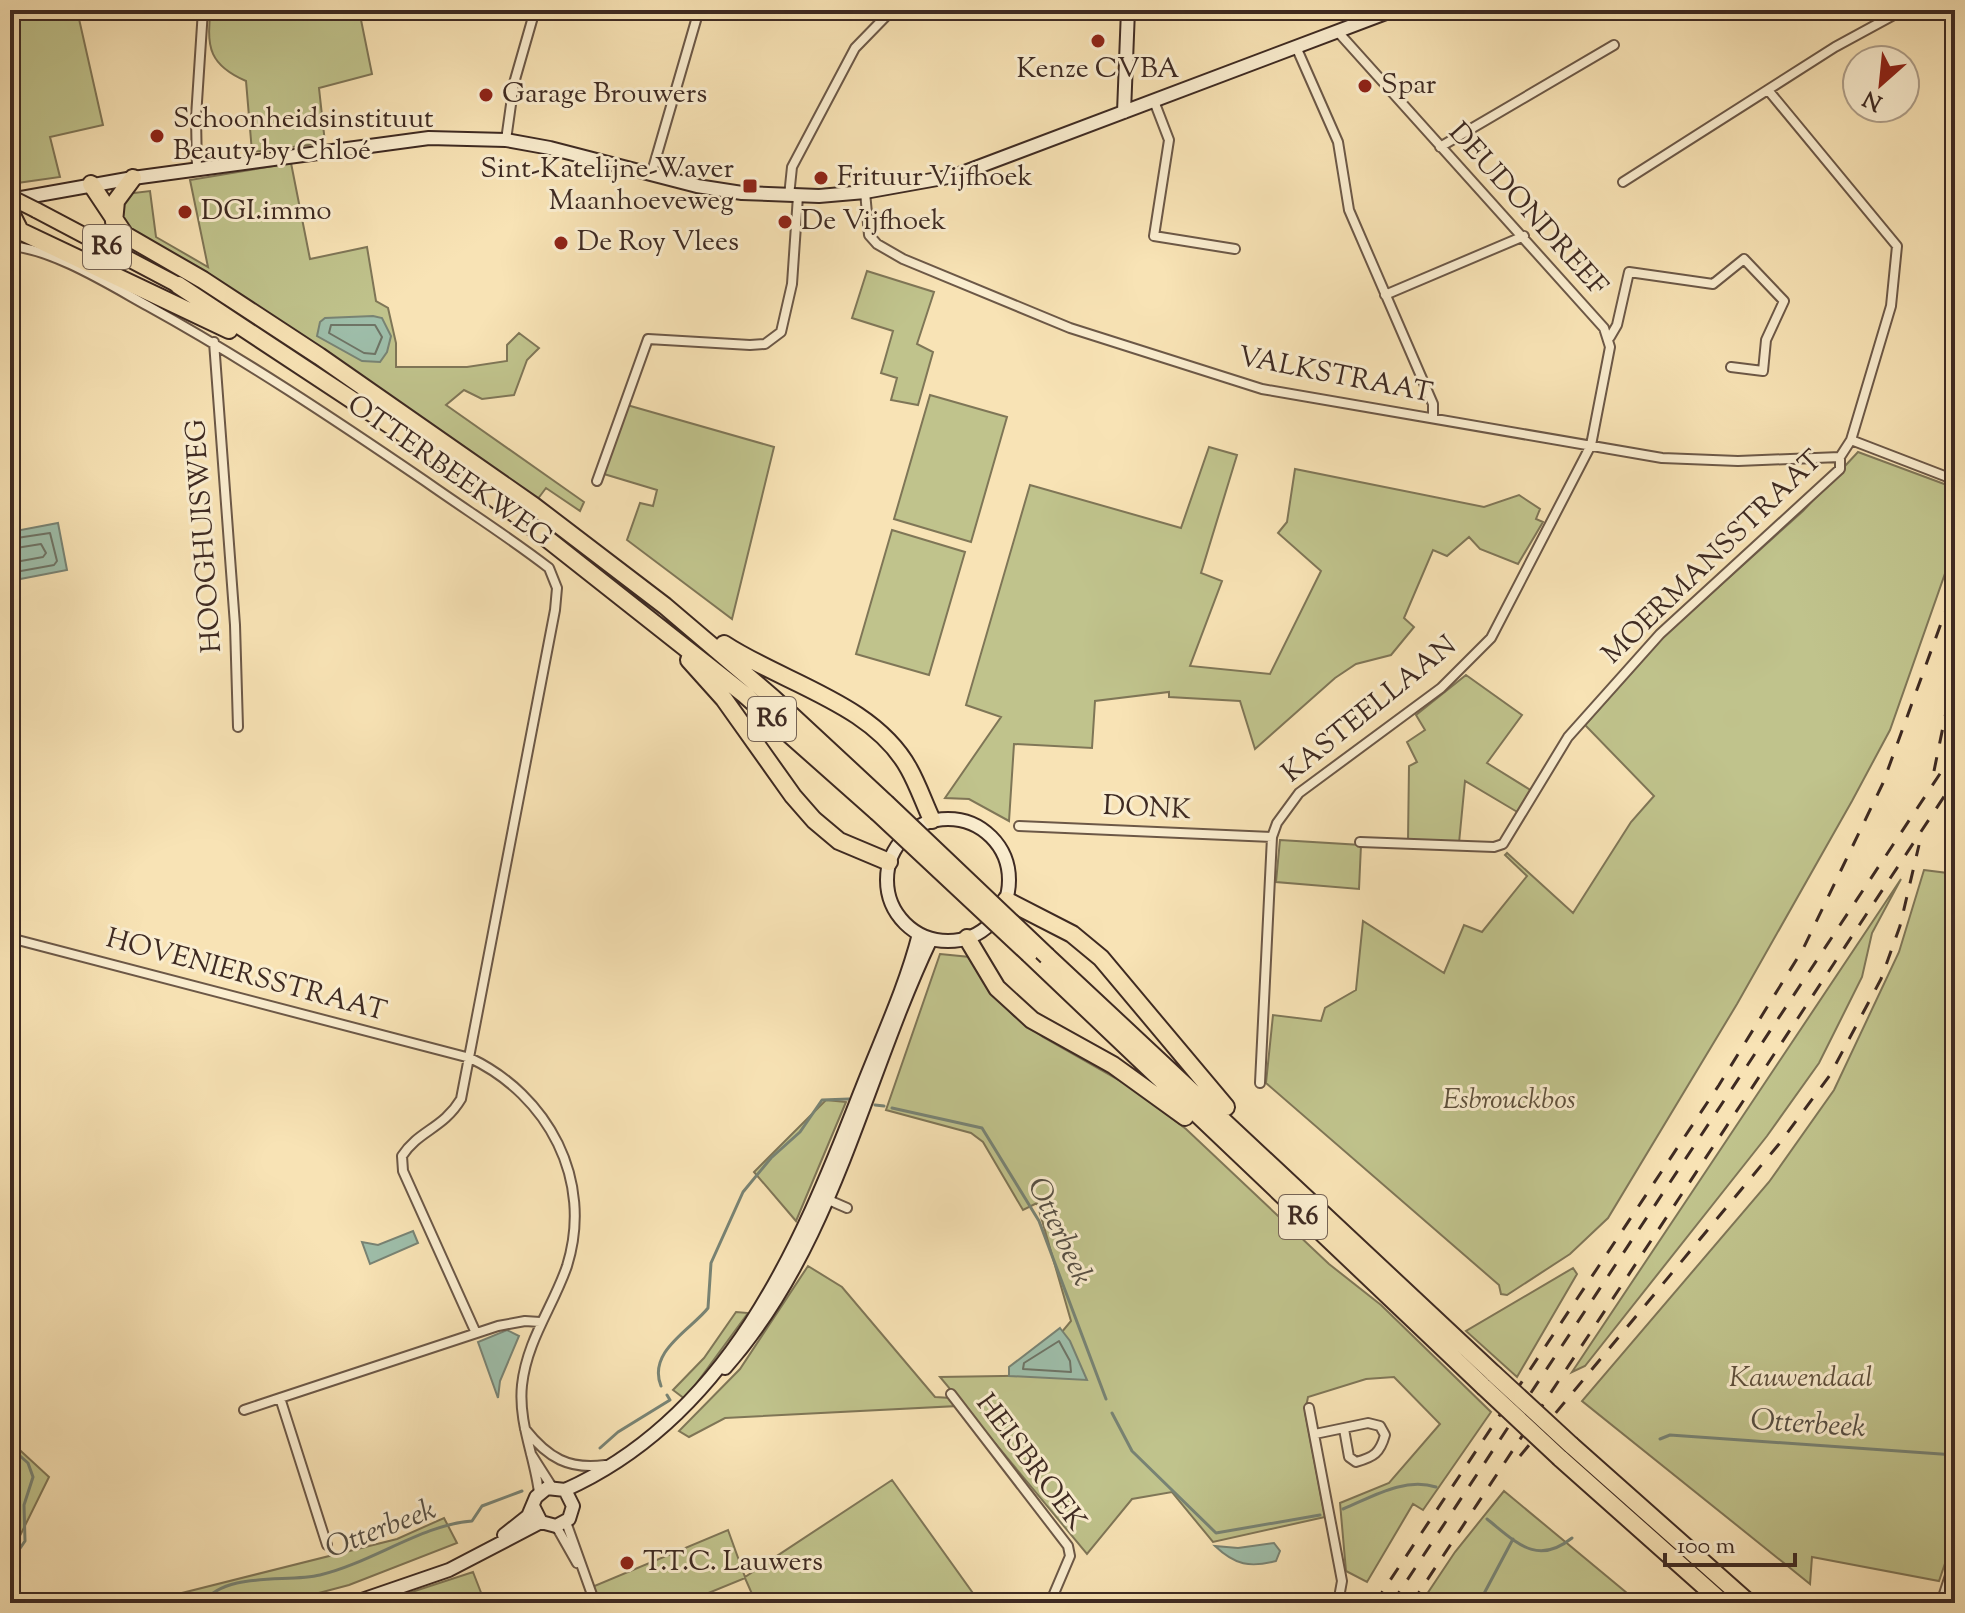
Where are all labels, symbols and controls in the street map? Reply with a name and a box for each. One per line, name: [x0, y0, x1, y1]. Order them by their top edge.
marker: Kenze CVBA: [1089, 32, 1107, 50]
north arrow: [1841, 44, 1921, 124]
place label: Kenze CVBA: [1017, 50, 1180, 90]
place label: Spar: [1381, 66, 1437, 106]
place label: Garage Brouwers: [502, 75, 707, 115]
marker: Spar: [1356, 77, 1374, 95]
text: N: [1858, 81, 1888, 117]
marker: Garage Brouwers: [477, 86, 495, 104]
place label: Schoonheidsinstituut Beauty by Chloé: [173, 100, 434, 172]
street label: DEUDONDREEF: [1438, 114, 1616, 306]
marker: Schoonheidsinstituut Beauty by Chloé: [148, 127, 166, 145]
place label: Sint-Katelijne-Waver Maanhoeveweg: [480, 150, 734, 222]
place label: Frituur Vijfhoek: [837, 158, 1033, 198]
marker: Frituur Vijfhoek: [812, 169, 830, 187]
marker: Sint-Katelijne-Waver Maanhoeveweg: [741, 177, 759, 195]
place label: DGI.immo: [201, 192, 332, 232]
place label: De Vijfhoek: [801, 202, 946, 242]
marker: DGI.immo: [176, 203, 194, 221]
marker: De Vijfhoek: [776, 213, 794, 231]
place label: De Roy Vlees: [577, 223, 739, 263]
road number: R6: [83, 225, 131, 269]
marker: De Roy Vlees: [552, 234, 570, 252]
street label: VALKSTRAAT: [1234, 338, 1436, 415]
street label: OTTERBEEKWEG: [338, 386, 560, 558]
street label: HOOGHUISWEG: [177, 418, 233, 654]
street label: MOERMANSSTRAAT: [1594, 442, 1832, 674]
street label: KASTEELLAAN: [1274, 627, 1466, 793]
road number: R6: [748, 697, 796, 741]
street label: DONK: [1102, 787, 1192, 831]
street label: HOVENIERSSTRAAT: [101, 919, 391, 1033]
park label: Esbrouckbos: [1442, 1081, 1576, 1121]
water label: Otterbeek: [1015, 1171, 1103, 1293]
road number: R6: [1279, 1195, 1327, 1239]
park label: Kauwendaal: [1729, 1359, 1873, 1399]
street label: HEISBROEK: [965, 1386, 1095, 1540]
water label: Otterbeek: [1749, 1400, 1867, 1450]
water label: Otterbeek: [319, 1489, 443, 1571]
scale bar: [1665, 1517, 1795, 1567]
text: 100 m: [1677, 1530, 1735, 1564]
place label: T.T.C. Lauwers: [643, 1543, 823, 1583]
marker: T.T.C. Lauwers: [618, 1554, 636, 1572]

